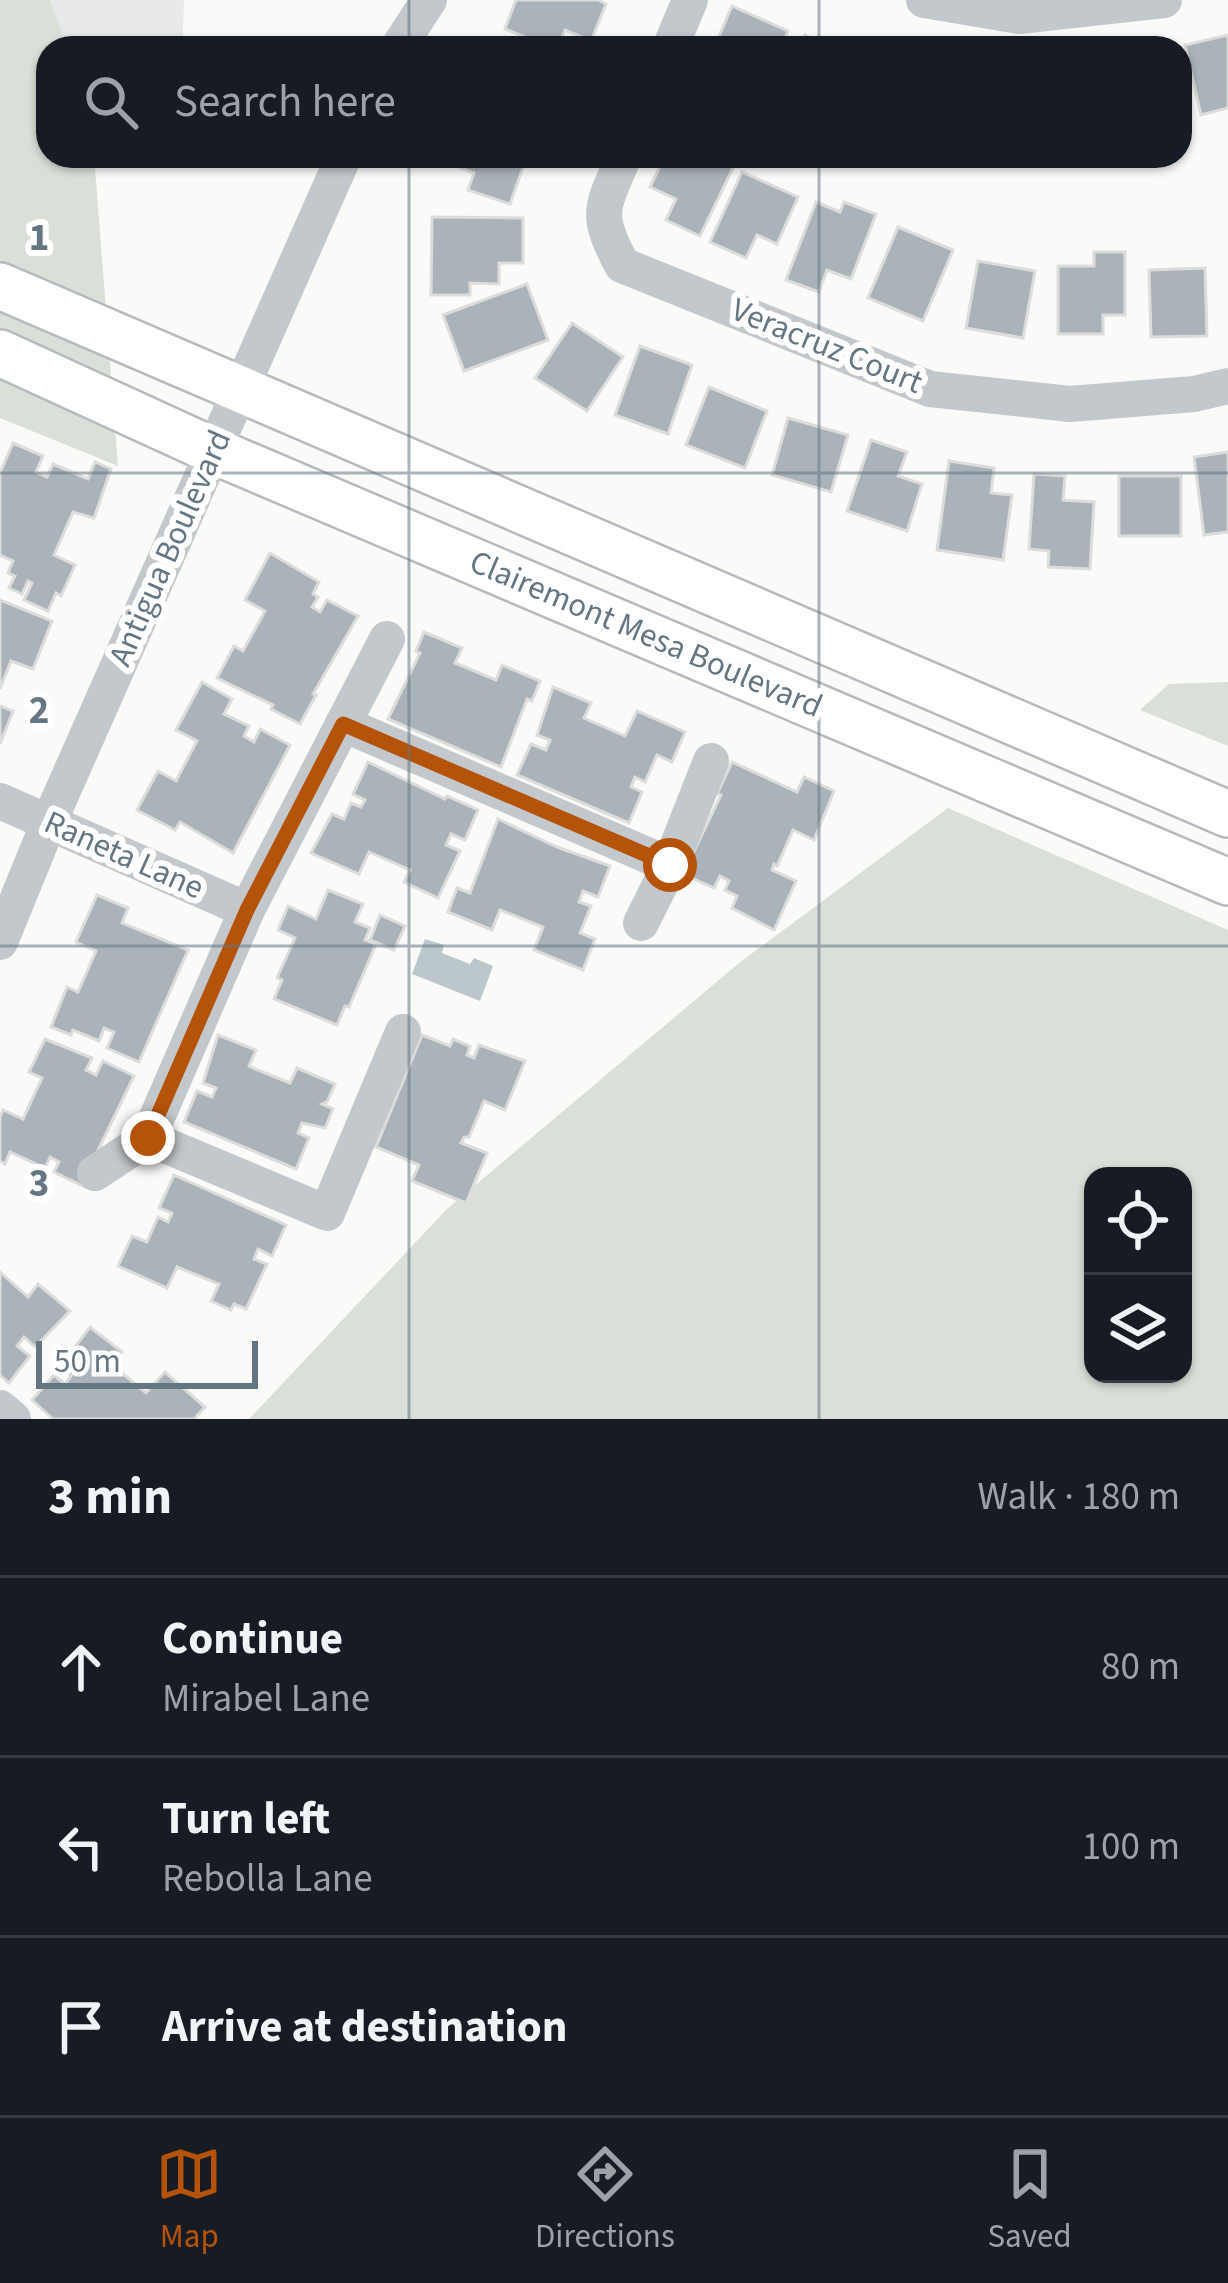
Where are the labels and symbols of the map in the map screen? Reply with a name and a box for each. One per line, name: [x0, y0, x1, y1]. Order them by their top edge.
text: 1: [29, 210, 49, 266]
street label: Veracruz Court: [724, 286, 930, 406]
street label: Antigua Boulevard: [97, 422, 243, 674]
street label: Clairemont Mesa Boulevard: [462, 538, 830, 730]
text: 2: [29, 683, 49, 739]
street label: Raneta Lane: [37, 799, 211, 911]
route start: [643, 838, 697, 892]
route end: [121, 1111, 175, 1165]
text: 3: [29, 1156, 49, 1212]
scale bar: [36, 1335, 258, 1388]

